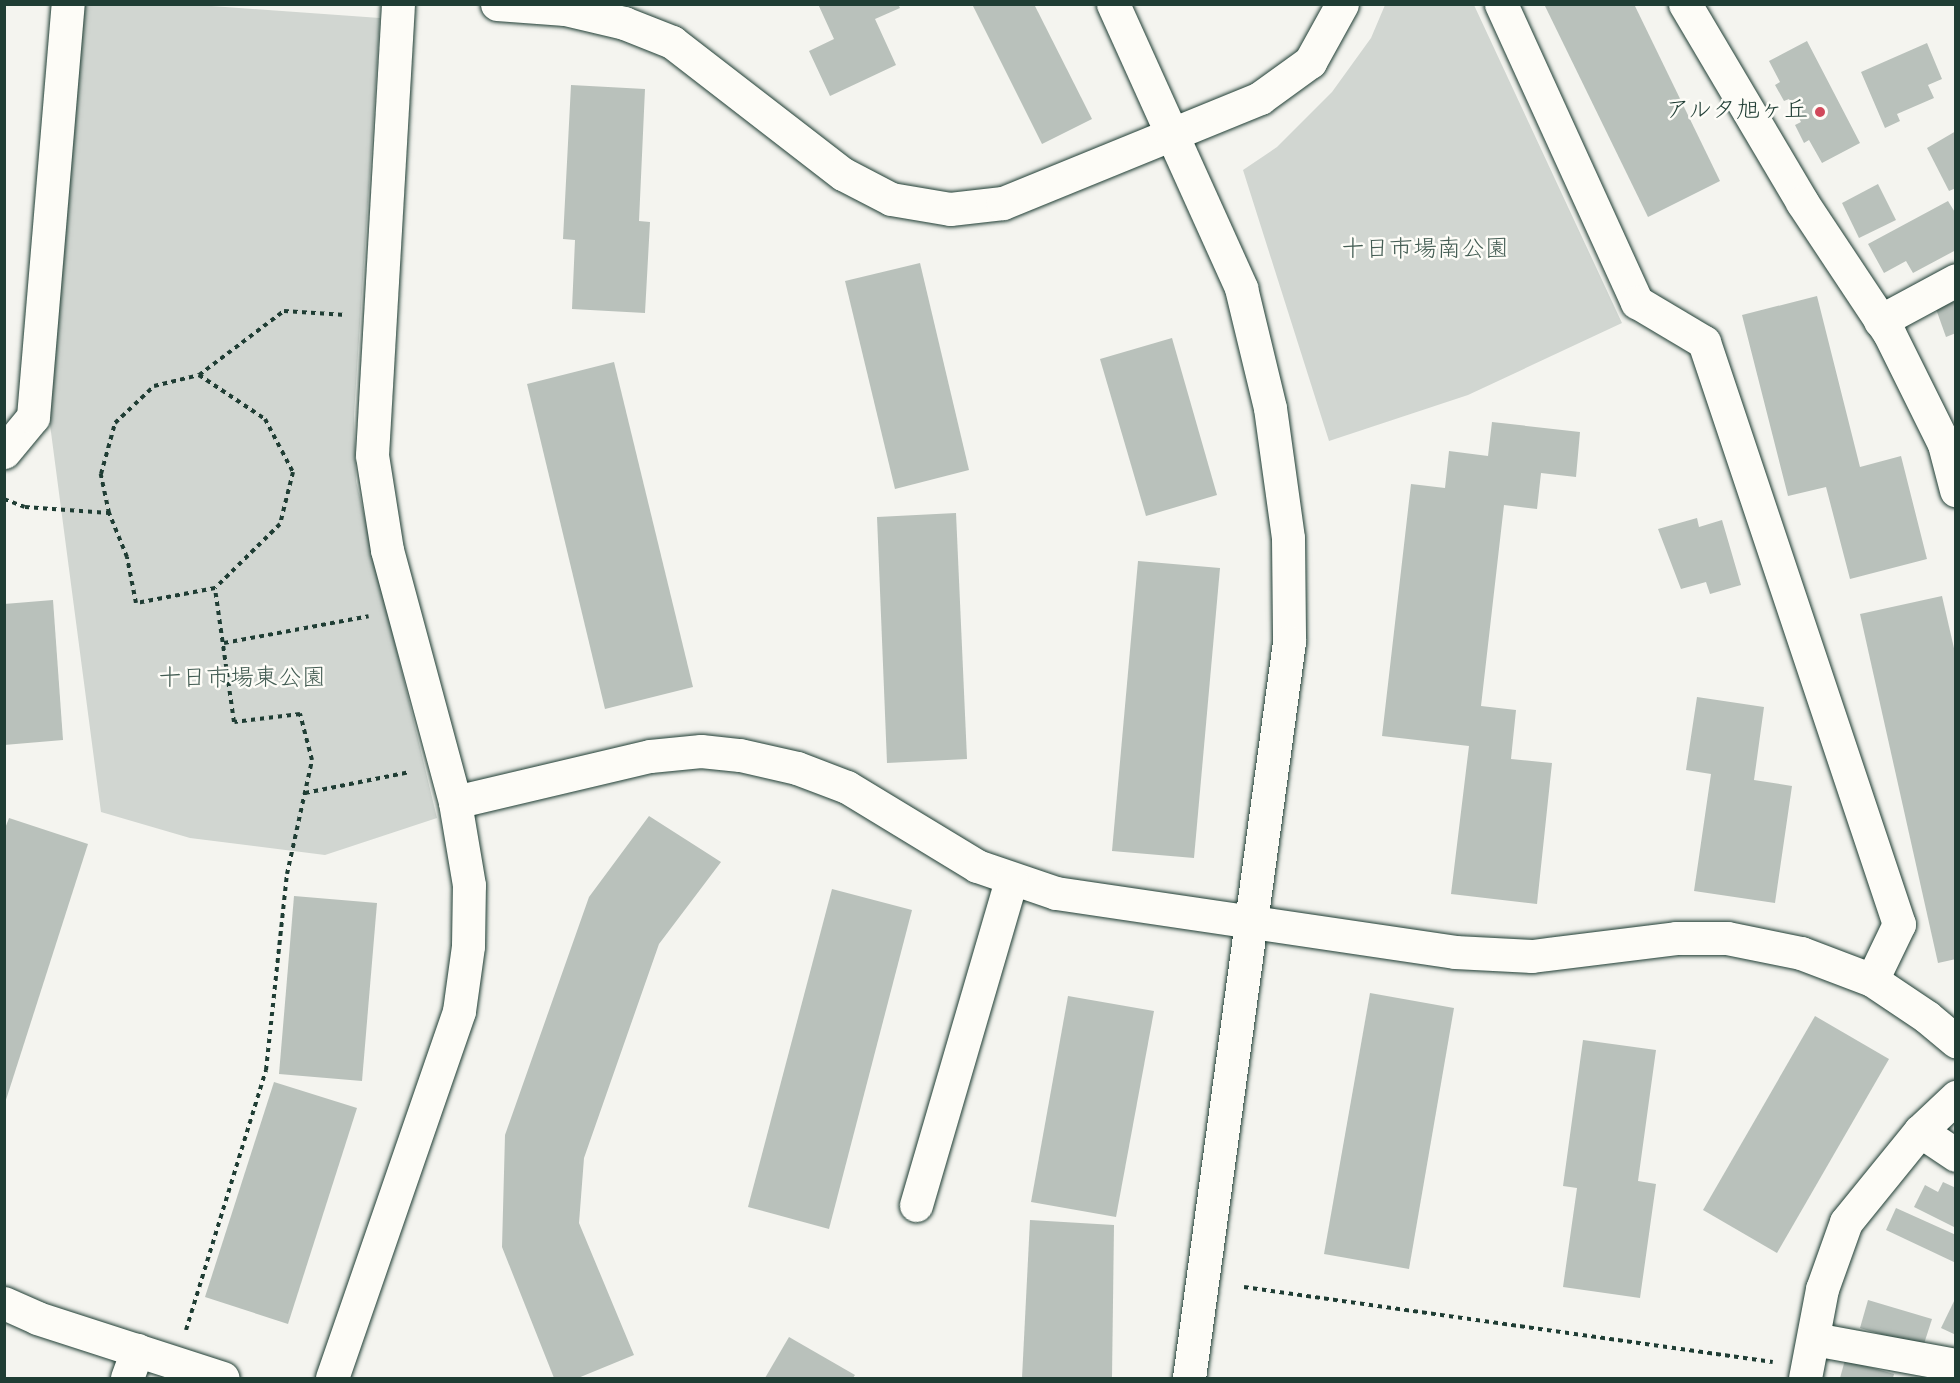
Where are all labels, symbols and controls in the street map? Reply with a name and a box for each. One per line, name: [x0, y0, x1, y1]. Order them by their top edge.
place label: アルタ旭ヶ丘: [1664, 98, 1808, 126]
marker: アルタ旭ヶ丘: [1813, 105, 1827, 119]
park label: 十日市場南公園: [1341, 237, 1509, 265]
park label: 十日市場東公園: [158, 666, 326, 694]

